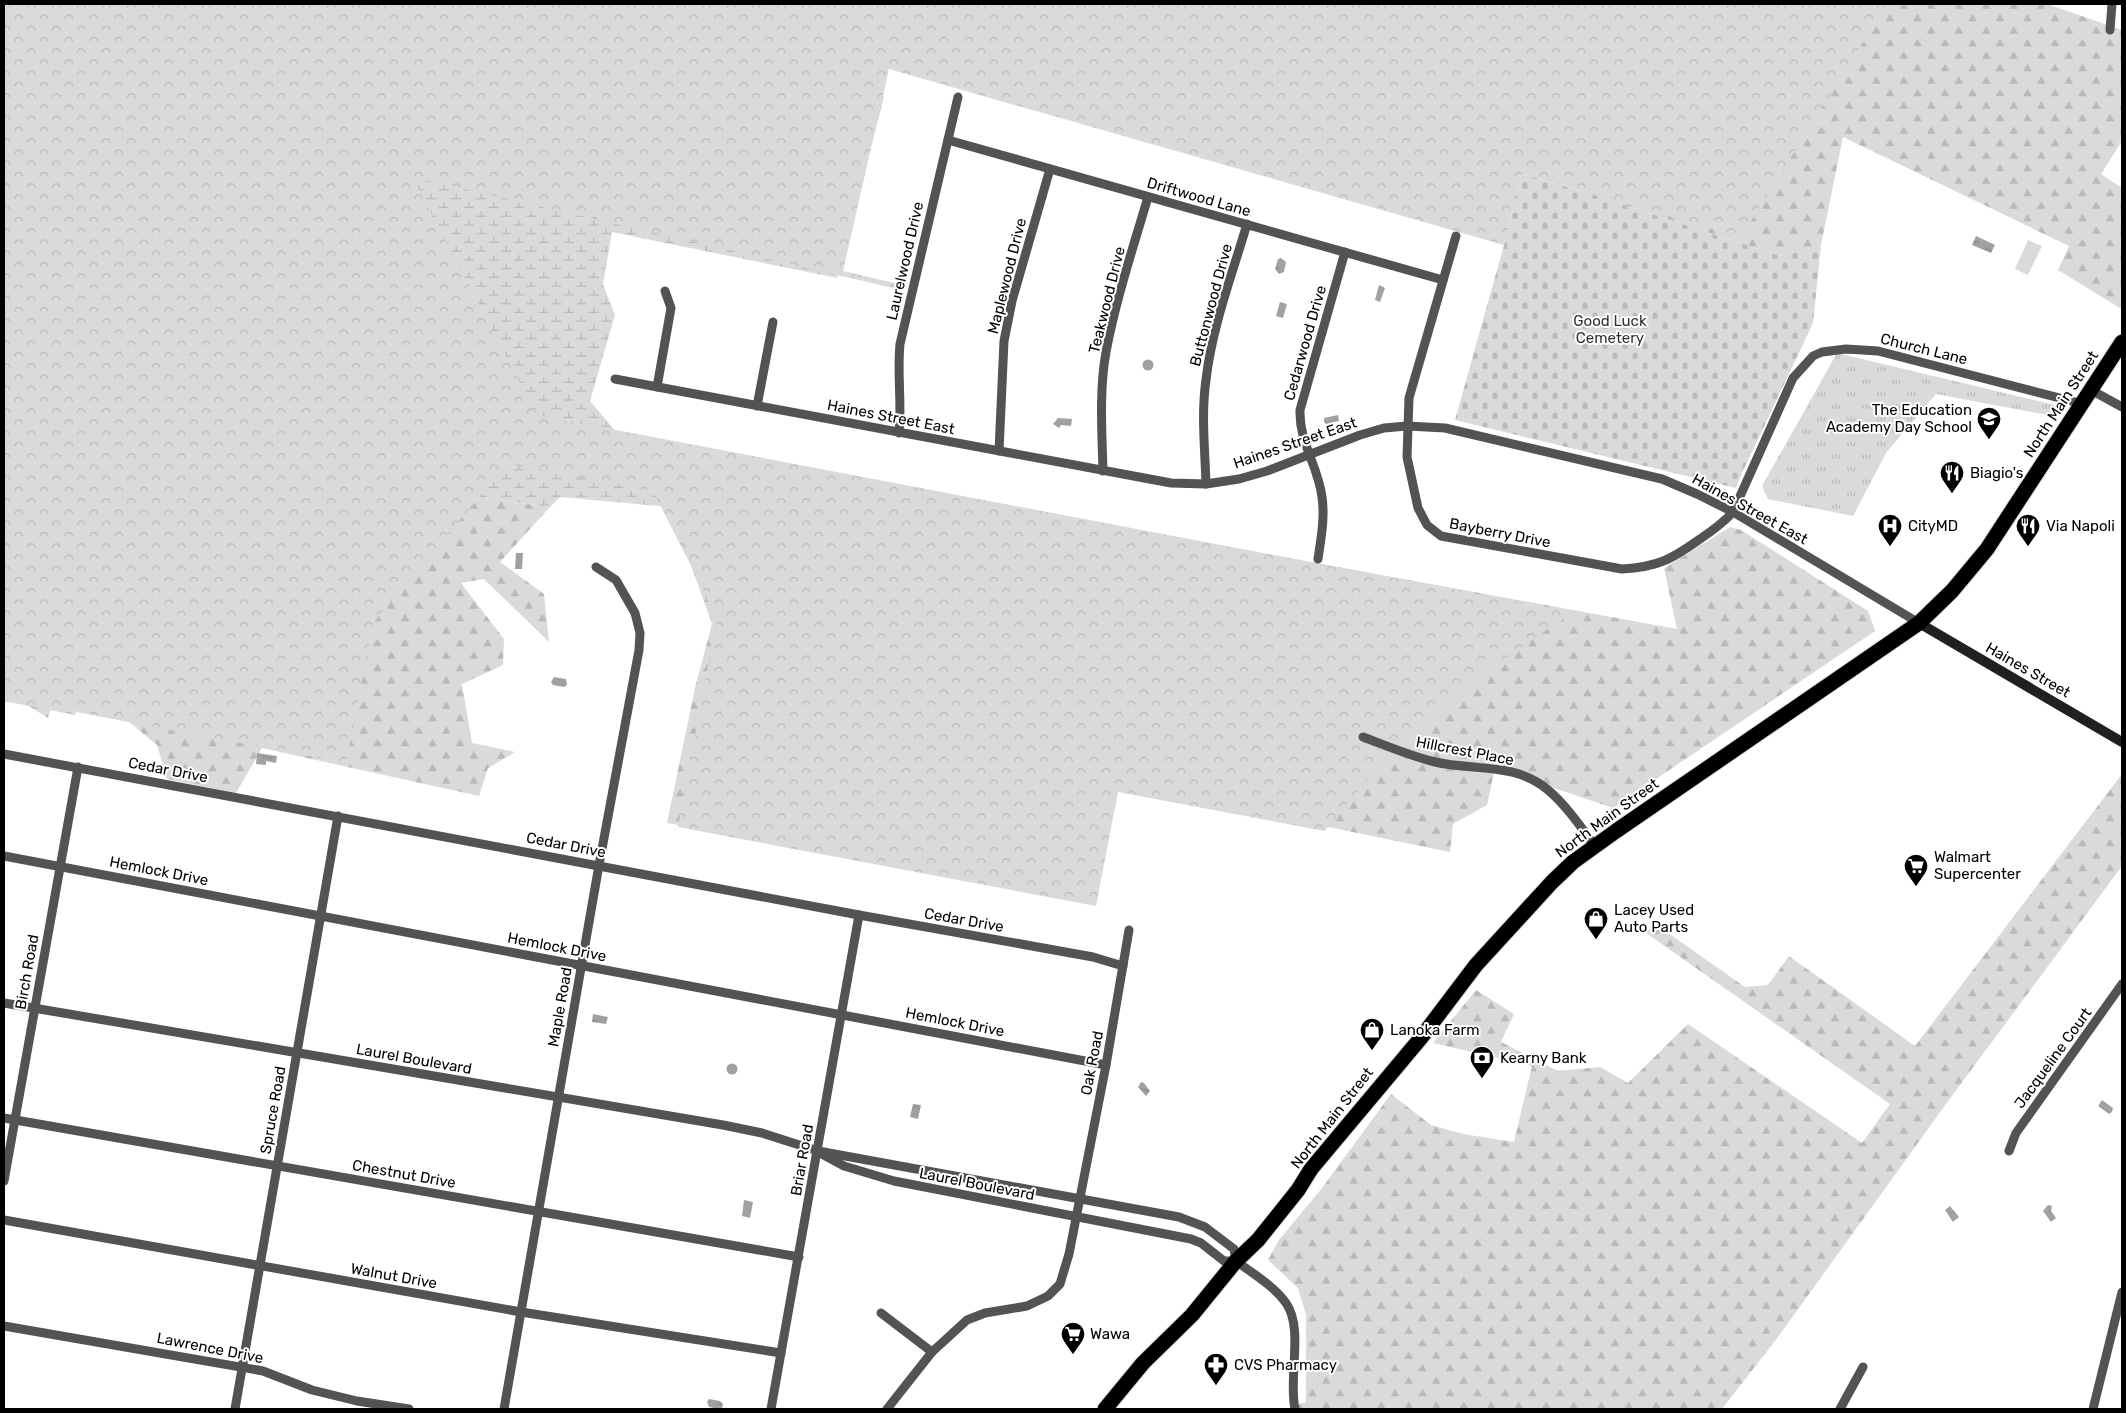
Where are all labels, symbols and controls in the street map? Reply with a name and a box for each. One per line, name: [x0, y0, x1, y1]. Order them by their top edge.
street label: Driftwood Lane: [1145, 174, 1253, 220]
street label: Laurelwood Drive: [883, 200, 927, 322]
street label: Maplewood Drive: [984, 216, 1030, 336]
street label: Buttonwood Drive: [1186, 242, 1236, 368]
street label: Teakwood Drive: [1085, 245, 1129, 355]
street label: Cedarwood Drive: [1280, 283, 1330, 403]
park label: Good Luck Cemetery: [1573, 312, 1647, 347]
street label: Church Lane: [1879, 329, 1969, 369]
street label: North Main Street: [2020, 347, 2102, 461]
street label: Haines Street East: [826, 396, 956, 438]
place label: The Education Academy Day School: [1826, 401, 1972, 436]
school or university icon: The Education Academy Day School: [1976, 406, 2002, 440]
street label: Haines Street East: [1231, 413, 1359, 473]
restaurant icon: Biagio's: [1939, 460, 1965, 494]
place label: Biagio's: [1970, 464, 2024, 482]
street label: Haines Street East: [1689, 470, 1811, 548]
hospital icon: CityMD: [1877, 513, 1903, 547]
restaurant icon: Via Napoli: [2015, 513, 2041, 547]
street label: Bayberry Drive: [1448, 514, 1552, 552]
place label: CityMD: [1908, 517, 1958, 535]
place label: Via Napoli: [2046, 517, 2115, 535]
street label: Haines Street: [1982, 639, 2074, 702]
street label: Hillcrest Place: [1415, 733, 1515, 769]
street label: Cedar Drive: [127, 753, 209, 787]
street label: North Main Street: [1552, 774, 1662, 862]
street label: Cedar Drive: [525, 828, 607, 862]
place label: Walmart Supercenter: [1934, 848, 2021, 883]
street label: Hemlock Drive: [108, 853, 210, 889]
supermarket icon: Walmart Supercenter: [1903, 853, 1929, 887]
place label: Lacey Used Auto Parts: [1614, 901, 1694, 936]
street label: Cedar Drive: [923, 904, 1005, 936]
shop icon: Lacey Used Auto Parts: [1583, 906, 1609, 940]
street label: Hemlock Drive: [506, 929, 608, 965]
street label: Birch Road: [12, 933, 42, 1011]
street label: Maple Road: [544, 966, 576, 1048]
street label: Hemlock Drive: [904, 1004, 1006, 1040]
street label: Jacqueline Court: [2010, 1004, 2096, 1112]
shop icon: Lanoka Farm: [1359, 1017, 1385, 1051]
place label: Lanoka Farm: [1390, 1021, 1480, 1039]
street label: Oak Road: [1077, 1029, 1107, 1097]
street label: Laurel Boulevard: [355, 1040, 473, 1078]
bank icon: Kearny Bank: [1469, 1045, 1495, 1079]
place label: Kearny Bank: [1500, 1049, 1587, 1067]
street label: North Main Street: [1287, 1064, 1377, 1172]
street label: Spruce Road: [256, 1065, 290, 1155]
street label: Briar Road: [787, 1123, 817, 1197]
street label: Chestnut Drive: [351, 1156, 457, 1192]
street label: Laurel Boulevard: [918, 1164, 1036, 1204]
street label: Walnut Drive: [349, 1260, 439, 1292]
supermarket icon: Wawa: [1060, 1321, 1086, 1355]
place label: Wawa: [1090, 1325, 1130, 1343]
street label: Lawrence Drive: [155, 1329, 265, 1367]
pharmacy icon: CVS Pharmacy: [1203, 1352, 1229, 1386]
place label: CVS Pharmacy: [1234, 1356, 1337, 1374]

